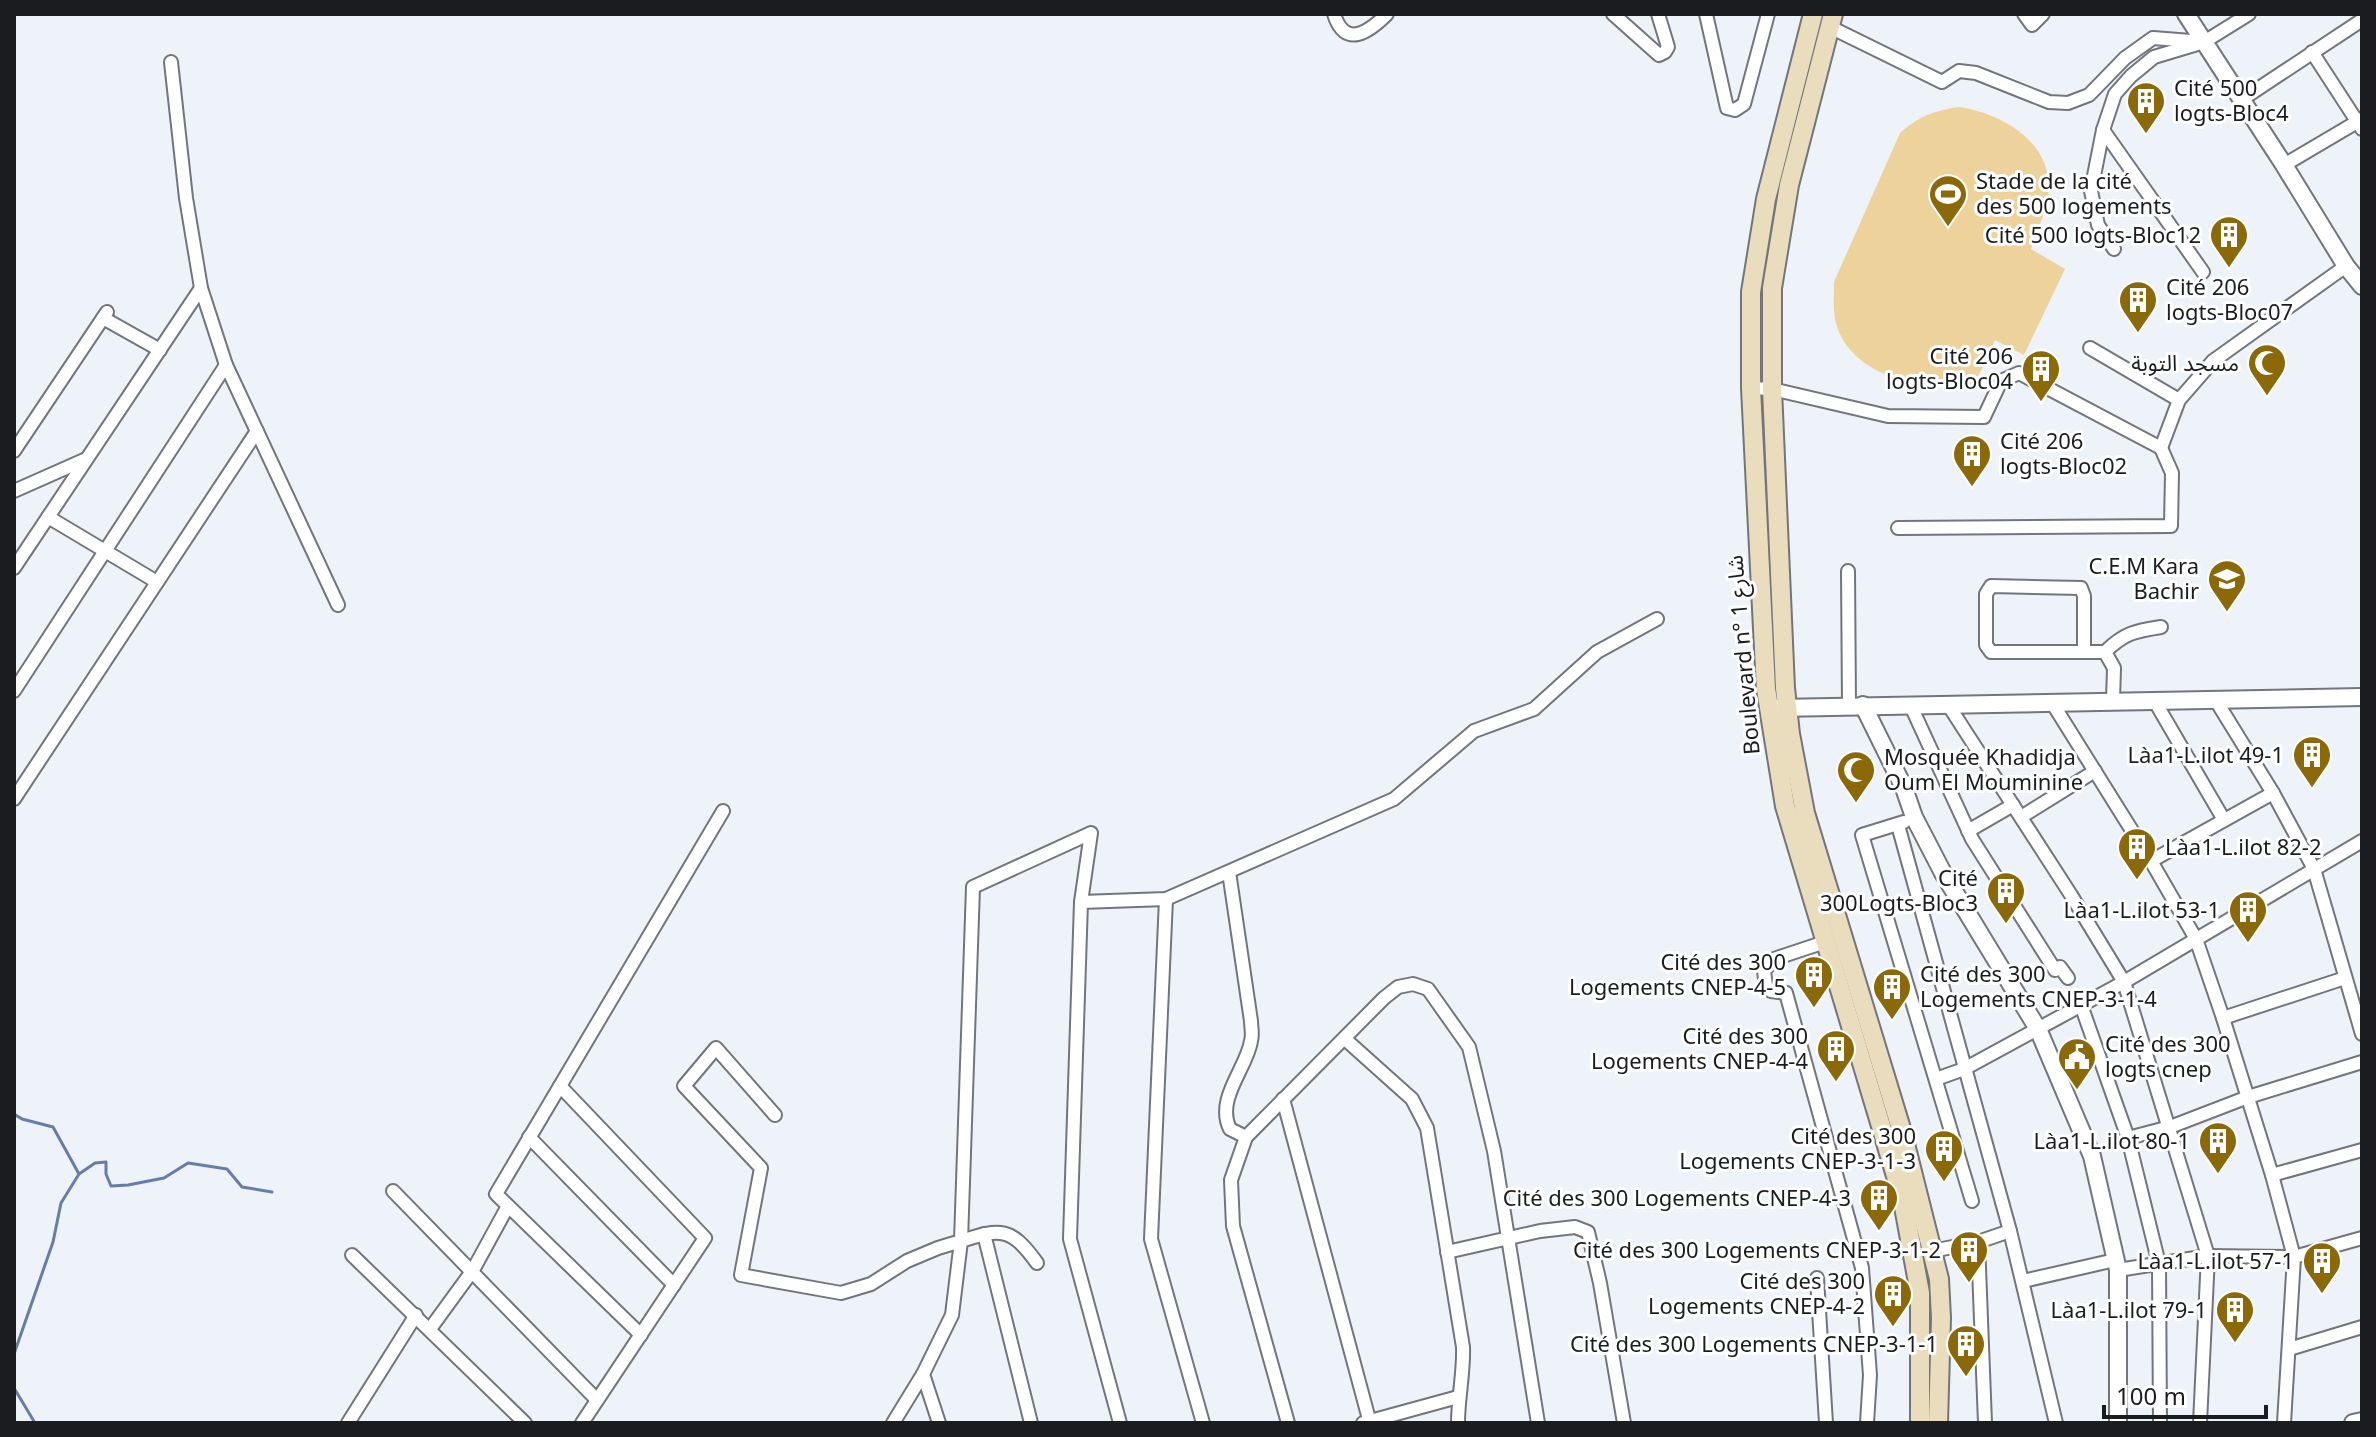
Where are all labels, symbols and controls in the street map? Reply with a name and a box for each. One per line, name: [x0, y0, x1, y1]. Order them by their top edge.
place label: Cité 500 logts-Bloc4: [2174, 72, 2289, 127]
building icon: Cité 500 logts-Bloc4: [2125, 80, 2167, 135]
place label: Stade de la cité des 500 logements: [1976, 165, 2172, 220]
sports icon: Stade de la cité des 500 logements: [1927, 173, 1969, 228]
building icon: Cité 500 logts-Bloc12: [2208, 214, 2250, 269]
place label: Cité 500 logts-Bloc12: [1985, 219, 2201, 249]
place label: Cité 206 logts-Bloc07: [2166, 271, 2293, 326]
building icon: Cité 206 logts-Bloc07: [2117, 279, 2159, 334]
place label: Cité 206 logts-Bloc04: [1886, 340, 2013, 395]
mosque icon: مسجد التوبة: [2246, 342, 2288, 397]
place label: مسجد التوبة: [2131, 347, 2239, 377]
building icon: Cité 206 logts-Bloc04: [2020, 348, 2062, 403]
place label: Cité 206 logts-Bloc02: [2000, 425, 2127, 480]
building icon: Cité 206 logts-Bloc02: [1951, 433, 1993, 488]
place label: C.E.M Kara Bachir: [2088, 550, 2199, 605]
street label: Boulevard n° شارع 1: [1718, 554, 1769, 756]
school or university icon: C.E.M Kara Bachir: [2206, 558, 2248, 613]
building icon: Làa1-L.ilot 49-1: [2291, 734, 2333, 789]
place label: Làa1-L.ilot 49-1: [2128, 739, 2284, 769]
place label: Mosquée Khadidja Oum El Mouminine: [1884, 741, 2083, 796]
mosque icon: Mosquée Khadidja Oum El Mouminine: [1835, 749, 1877, 804]
building icon: Làa1-L.ilot 82-2: [2116, 826, 2158, 881]
place label: Làa1-L.ilot 82-2: [2165, 831, 2321, 861]
place label: Cité 300Logts-Bloc3: [1820, 862, 1978, 917]
building icon: Cité 300Logts-Bloc3: [1985, 870, 2027, 925]
building icon: Làa1-L.ilot 53-1: [2227, 889, 2269, 944]
place label: Làa1-L.ilot 53-1: [2064, 894, 2220, 924]
place label: Cité des 300 Logements CNEP-4-5: [1569, 946, 1786, 1001]
building icon: Cité des 300 Logements CNEP-4-5: [1793, 954, 1835, 1009]
place label: Cité des 300 Logements CNEP-3-1-4: [1920, 958, 2157, 1013]
building icon: Cité des 300 Logements CNEP-3-1-4: [1871, 966, 1913, 1021]
place label: Cité des 300 Logements CNEP-4-4: [1591, 1020, 1808, 1075]
building icon: Cité des 300 Logements CNEP-4-4: [1815, 1028, 1857, 1083]
place label: Cité des 300 logts cnep: [2105, 1028, 2231, 1083]
public building icon: Cité des 300 logts cnep: [2056, 1036, 2098, 1091]
place label: Cité des 300 Logements CNEP-3-1-3: [1679, 1120, 1916, 1175]
building icon: Làa1-L.ilot 80-1: [2197, 1120, 2239, 1175]
place label: Làa1-L.ilot 80-1: [2034, 1125, 2190, 1155]
building icon: Cité des 300 Logements CNEP-3-1-3: [1923, 1128, 1965, 1183]
building icon: Cité des 300 Logements CNEP-4-3: [1858, 1177, 1900, 1232]
place label: Cité des 300 Logements CNEP-4-3: [1503, 1182, 1851, 1212]
building icon: Cité des 300 Logements CNEP-3-1-2: [1948, 1229, 1990, 1284]
place label: Cité des 300 Logements CNEP-3-1-2: [1573, 1234, 1941, 1264]
building icon: Làa1-L.ilot 57-1: [2301, 1240, 2343, 1295]
place label: Làa1-L.ilot 57-1: [2138, 1245, 2294, 1275]
place label: Cité des 300 Logements CNEP-4-2: [1648, 1265, 1865, 1320]
building icon: Cité des 300 Logements CNEP-4-2: [1872, 1273, 1914, 1328]
building icon: Làa1-L.ilot 79-1: [2214, 1289, 2256, 1344]
place label: Làa1-L.ilot 79-1: [2051, 1294, 2207, 1324]
building icon: Cité des 300 Logements CNEP-3-1-1: [1945, 1323, 1987, 1378]
place label: Cité des 300 Logements CNEP-3-1-1: [1570, 1328, 1938, 1358]
scale bar: [2104, 1369, 2266, 1419]
text: 100 m: [2116, 1379, 2186, 1412]

